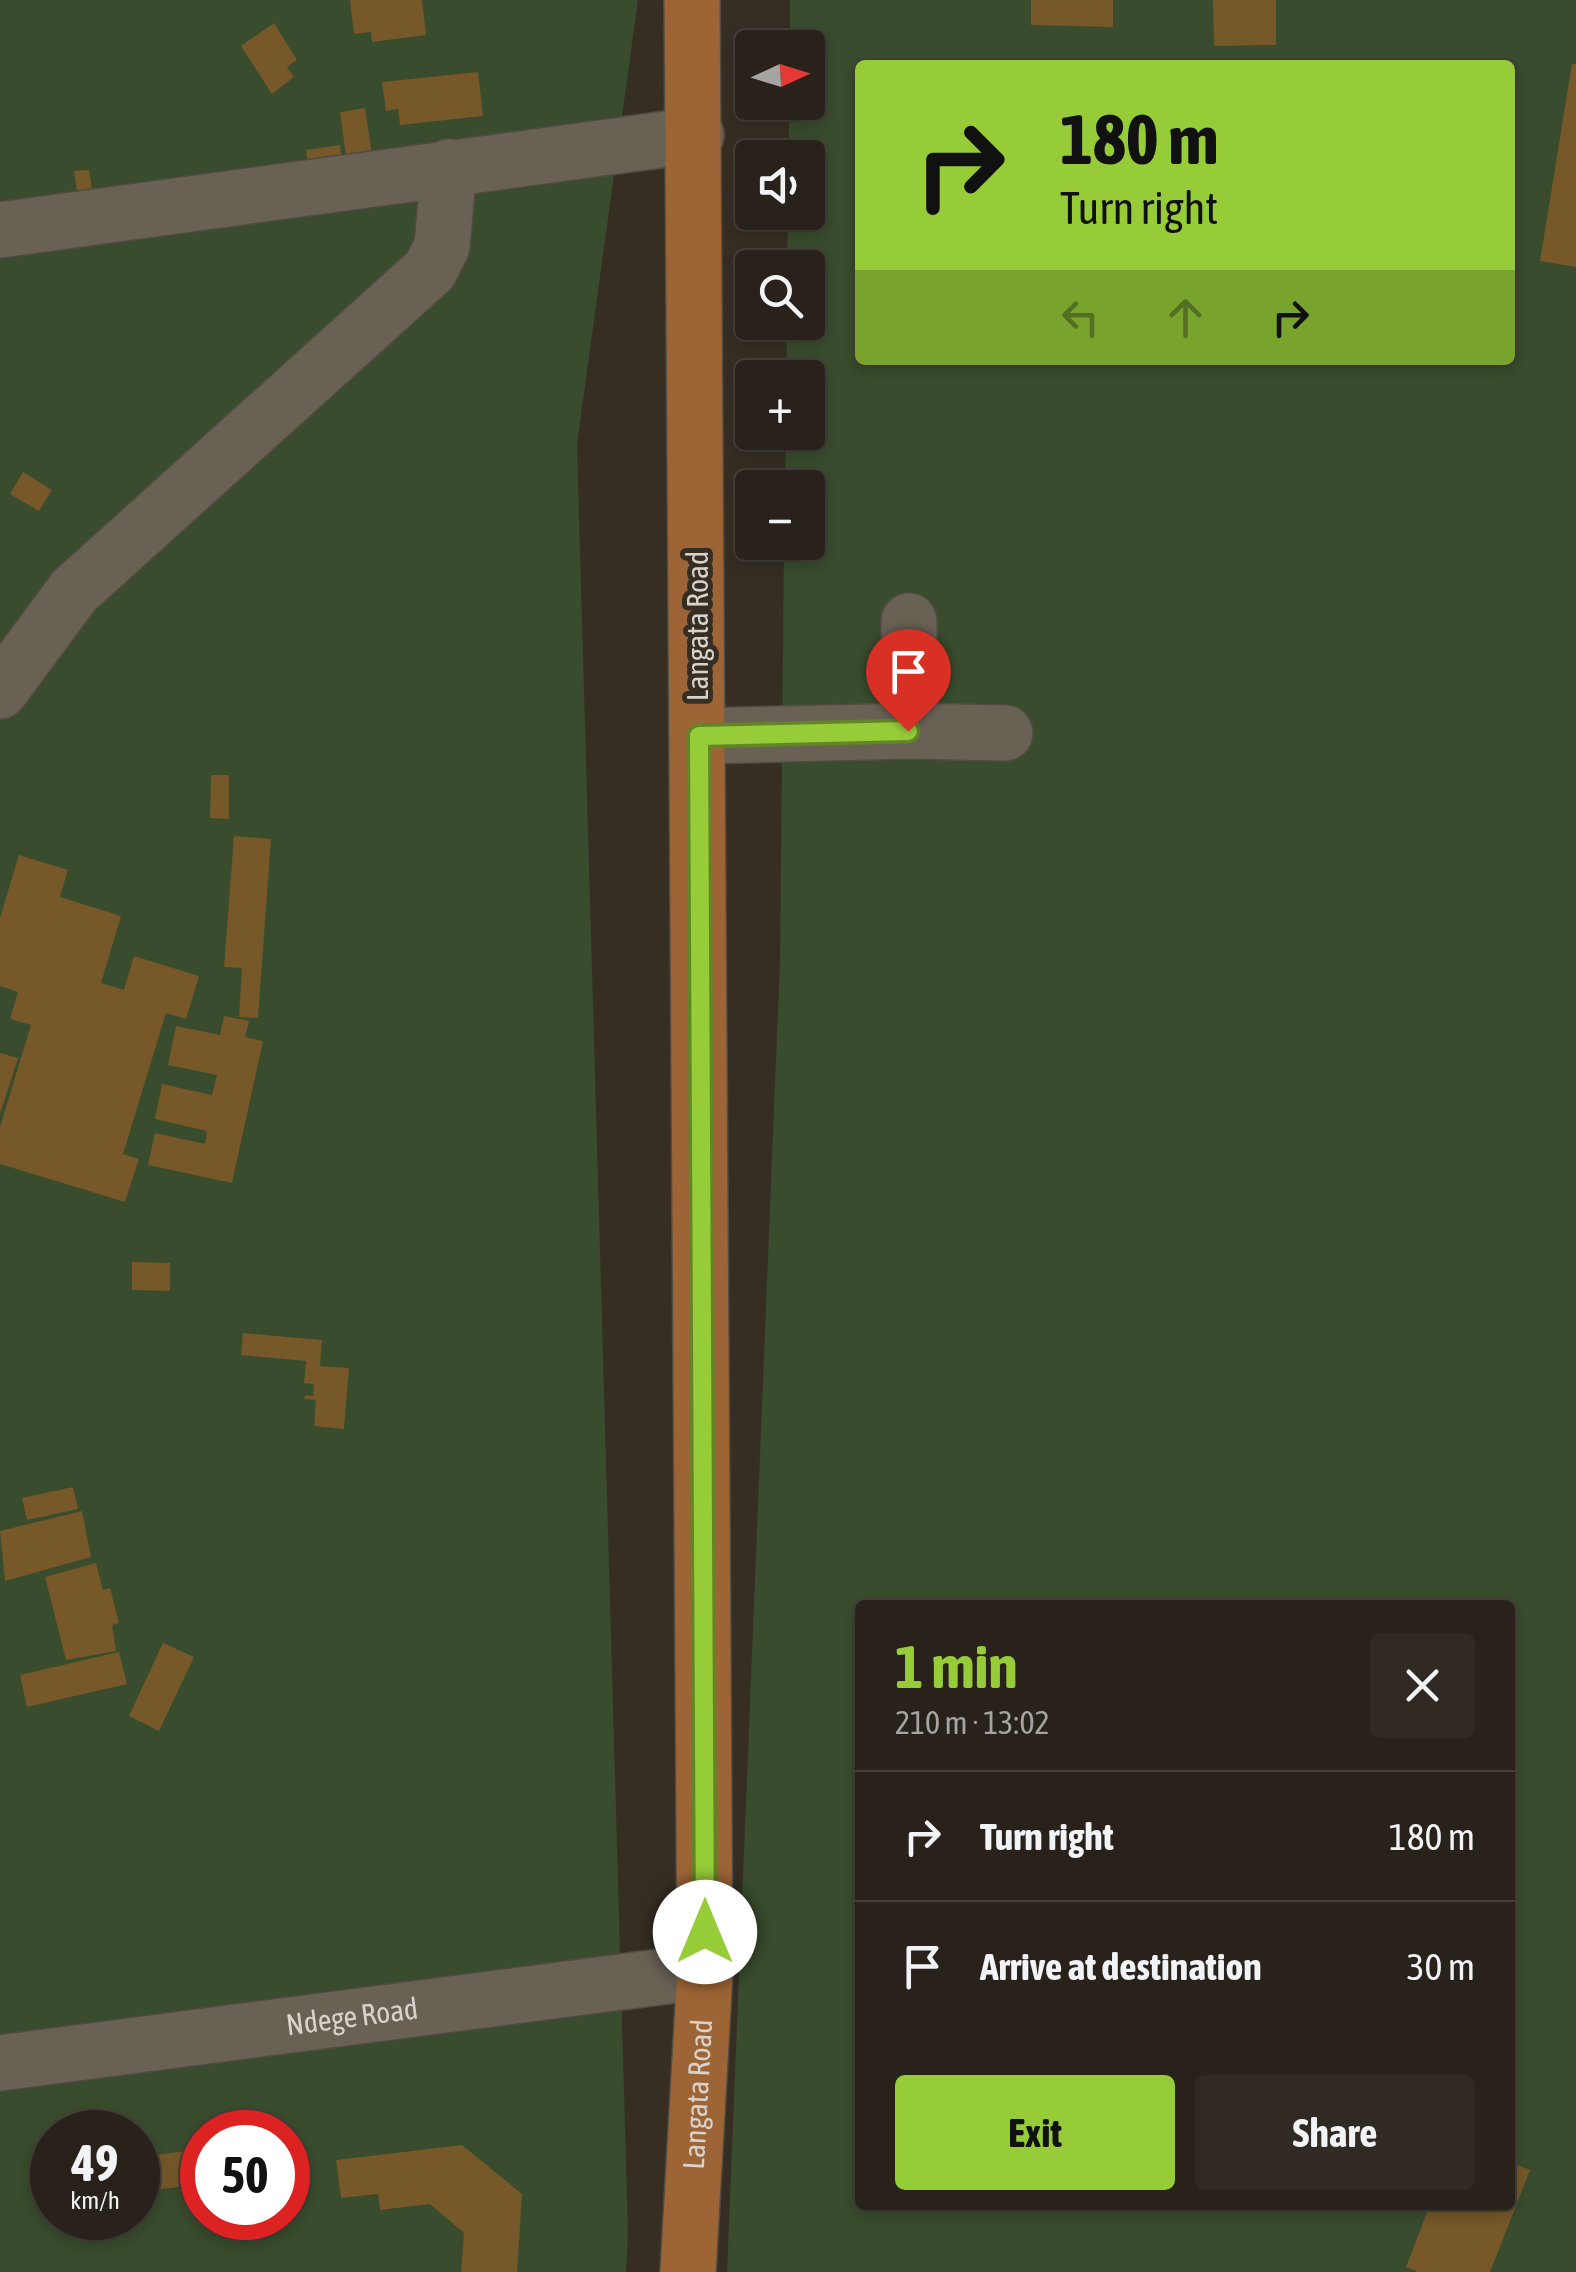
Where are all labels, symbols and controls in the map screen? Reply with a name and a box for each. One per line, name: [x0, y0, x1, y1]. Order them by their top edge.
north arrow: [735, 30, 825, 120]
map controls: [735, 30, 825, 560]
text: 180 m: [1060, 99, 1219, 179]
icon: right: [895, 100, 1025, 230]
button: sound: [735, 140, 825, 230]
text: Turn right: [1060, 182, 1218, 234]
button: search: [735, 250, 825, 340]
icon: left: [1053, 290, 1108, 345]
icon: ahead: [1158, 290, 1213, 345]
icon: right: [1263, 290, 1318, 345]
button: +: [735, 360, 825, 450]
button: −: [735, 470, 825, 560]
street label: Langata Road: [680, 551, 714, 701]
pin: [866, 629, 951, 732]
icon: arrive: [881, 644, 936, 699]
text: 1 min: [895, 1632, 1018, 1701]
button: close: [1370, 1633, 1475, 1738]
text: 210 m · 13:02: [895, 1704, 1050, 1741]
icon: right: [895, 1809, 950, 1864]
text: Turn right: [980, 1815, 1114, 1858]
text: 180 m: [1389, 1815, 1475, 1858]
position arrow: [653, 1880, 757, 1984]
icon: arrive: [895, 1939, 950, 1994]
text: Arrive at destination: [980, 1945, 1262, 1988]
text: 30 m: [1407, 1945, 1475, 1988]
street label: Ndege Road: [284, 1991, 420, 2042]
street label: Langata Road: [676, 2018, 718, 2170]
button: Exit: [895, 2075, 1175, 2190]
button: Share: [1195, 2075, 1475, 2190]
speed limit sign: 50: [180, 2110, 310, 2240]
text: 49: [71, 2134, 118, 2192]
text: km/h: [70, 2186, 120, 2214]

